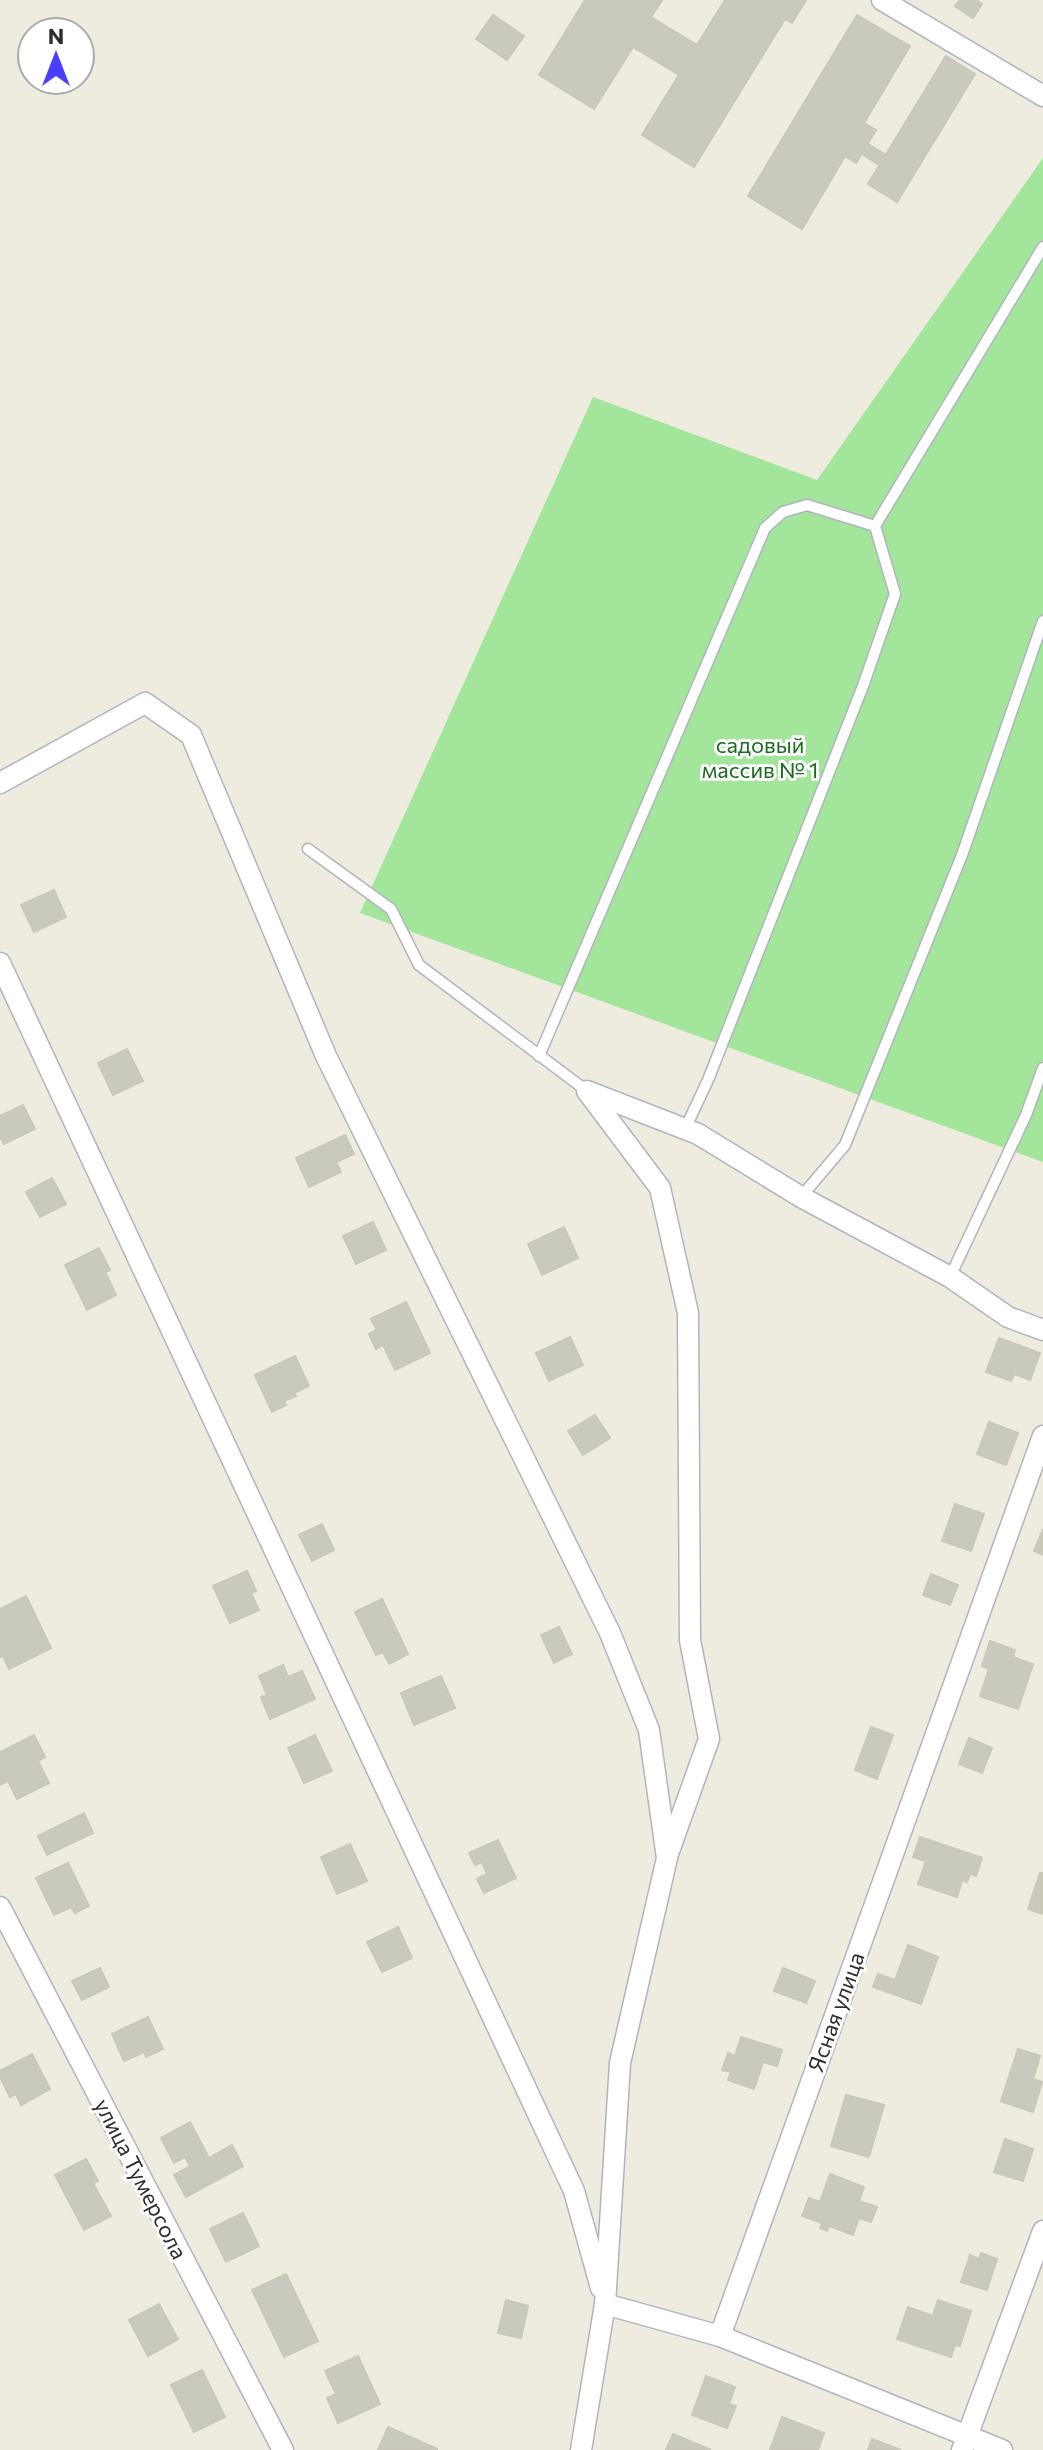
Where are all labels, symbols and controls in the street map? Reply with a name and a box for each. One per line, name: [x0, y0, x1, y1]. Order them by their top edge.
north arrow: [16, 16, 96, 96]
text: N: [48, 22, 64, 49]
park label: садовый массив № 1: [702, 731, 818, 783]
street label: Ясная улица: [801, 1948, 870, 2075]
street label: улица Тумерсола: [89, 2094, 194, 2263]

